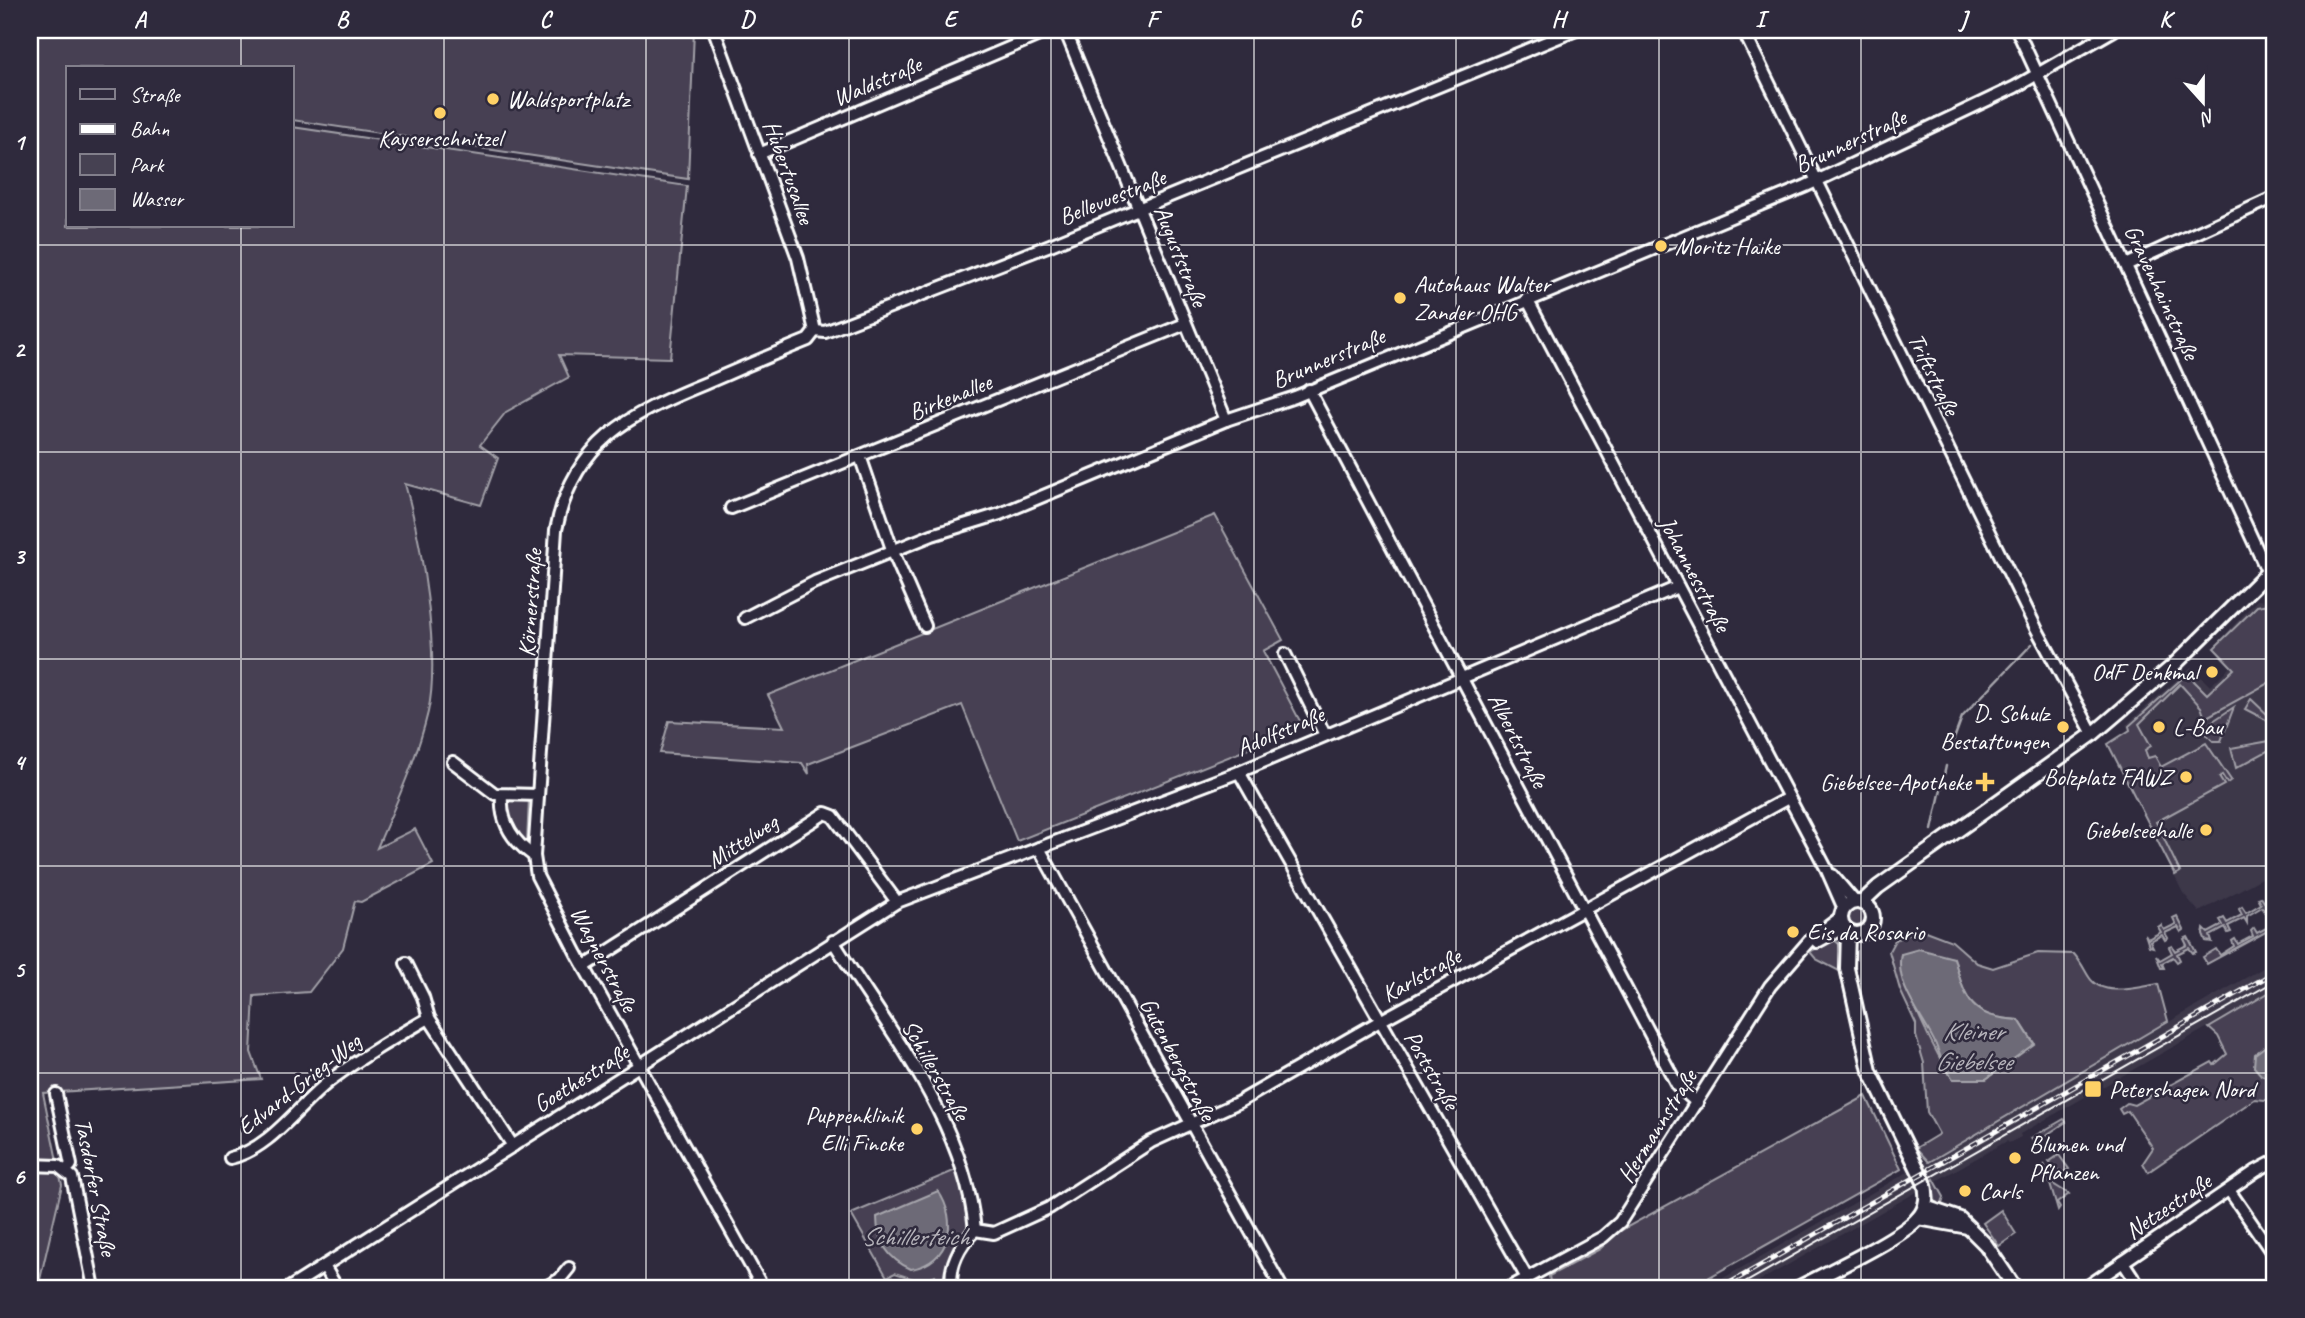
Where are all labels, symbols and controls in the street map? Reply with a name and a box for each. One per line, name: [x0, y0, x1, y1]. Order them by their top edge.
text: A: [134, 5, 148, 34]
text: B: [336, 5, 350, 34]
text: C: [540, 5, 554, 34]
text: D: [740, 5, 756, 34]
text: E: [944, 5, 960, 34]
text: F: [1147, 5, 1163, 34]
text: G: [1349, 5, 1364, 34]
text: H: [1551, 5, 1569, 34]
text: I: [1755, 5, 1770, 34]
text: J: [1957, 5, 1970, 34]
text: K: [2159, 5, 2175, 34]
street label: Waldstraße: [828, 48, 928, 113]
legend: [66, 66, 294, 228]
north arrow: [2168, 66, 2238, 136]
text: Straße: [130, 82, 182, 108]
place label: Waldsportplatz: [507, 84, 631, 114]
marker: Waldsportplatz: [485, 91, 501, 107]
street label: Brunnerstraße: [1789, 101, 1913, 180]
text: N: [2196, 104, 2219, 131]
marker: Kayserschnitzel: [432, 105, 448, 121]
text: Bahn: [130, 116, 170, 142]
street label: Hubertusallee: [756, 116, 822, 230]
place label: Kayserschnitzel: [378, 123, 506, 153]
text: 1: [14, 128, 27, 157]
text: Park: [130, 152, 165, 178]
street label: Bellevuestraße: [1054, 161, 1172, 232]
text: Wasser: [130, 186, 184, 212]
street label: Auguststraße: [1147, 201, 1216, 313]
street label: Gravenhainstraße: [2118, 220, 2207, 366]
place label: Moritz Haike: [1675, 231, 1782, 261]
marker: Moritz Haike: [1653, 238, 1669, 254]
place label: Autohaus Walter Zander OHG: [1414, 269, 1552, 327]
marker: Autohaus Walter Zander OHG: [1392, 290, 1408, 306]
street label: Brunnerstraße: [1267, 320, 1391, 395]
street label: Triftstraße: [1901, 328, 1968, 422]
text: 2: [14, 335, 27, 364]
street label: Birkenallee: [904, 366, 998, 427]
street label: Johannesstraße: [1652, 510, 1739, 639]
text: 3: [14, 542, 27, 571]
street label: Körnerstraße: [511, 546, 549, 658]
place label: OdF Denkmal: [2092, 657, 2202, 687]
marker: OdF Denkmal: [2204, 664, 2220, 680]
street label: Albertstraße: [1481, 687, 1556, 795]
street label: Adolfstraße: [1231, 698, 1331, 763]
place label: D. Schulz Bestattungen: [1940, 698, 2051, 756]
place label: L-Bau: [2173, 712, 2225, 742]
marker: D. Schulz Bestattungen: [2055, 719, 2071, 735]
marker: L-Bau: [2151, 719, 2167, 735]
text: 4: [14, 748, 27, 777]
place label: Bolzplatz FAWZ: [2044, 762, 2175, 792]
place label: Giebelsee-Apotheke: [1820, 767, 1973, 797]
marker: Bolzplatz FAWZ: [2178, 769, 2194, 785]
marker: Giebelsee-Apotheke: [1977, 774, 1993, 790]
street label: Mittelweg: [701, 806, 785, 875]
place label: Giebelseehalle: [2085, 815, 2194, 845]
marker: Giebelseehalle: [2198, 822, 2214, 838]
street label: Wagnerstraße: [564, 901, 645, 1019]
place label: Eis da Rosario: [1807, 917, 1926, 947]
marker: Eis da Rosario: [1785, 924, 1801, 940]
street label: Karlstraße: [1376, 940, 1468, 1009]
text: 5: [14, 955, 26, 984]
street label: Gutenbergstraße: [1133, 992, 1224, 1128]
street label: Schillerstraße: [895, 1014, 978, 1128]
water label: Kleiner Giebelsee: [1935, 1015, 2015, 1078]
street label: Edvard-Grieg-Weg: [231, 1025, 368, 1142]
street label: Poststraße: [1397, 1025, 1468, 1117]
street label: Goethestraße: [528, 1036, 636, 1119]
street label: Hermannstraße: [1610, 1062, 1705, 1188]
place label: Petershagen Nord: [2109, 1074, 2258, 1104]
marker: Petershagen Nord: [2083, 1079, 2103, 1099]
place label: Puppenklinik Elli Fincke: [806, 1100, 905, 1158]
street label: Tasdorfer Straße: [68, 1116, 124, 1260]
marker: Puppenklinik Elli Fincke: [909, 1121, 925, 1137]
place label: Blumen und Pflanzen: [2029, 1129, 2126, 1187]
marker: Blumen und Pflanzen: [2007, 1150, 2023, 1166]
text: 6: [14, 1162, 27, 1191]
street label: Netzestraße: [2119, 1165, 2219, 1246]
place label: Carls: [1979, 1176, 2024, 1206]
marker: Carls: [1957, 1183, 1973, 1199]
water label: Schillerteich: [861, 1220, 971, 1253]

